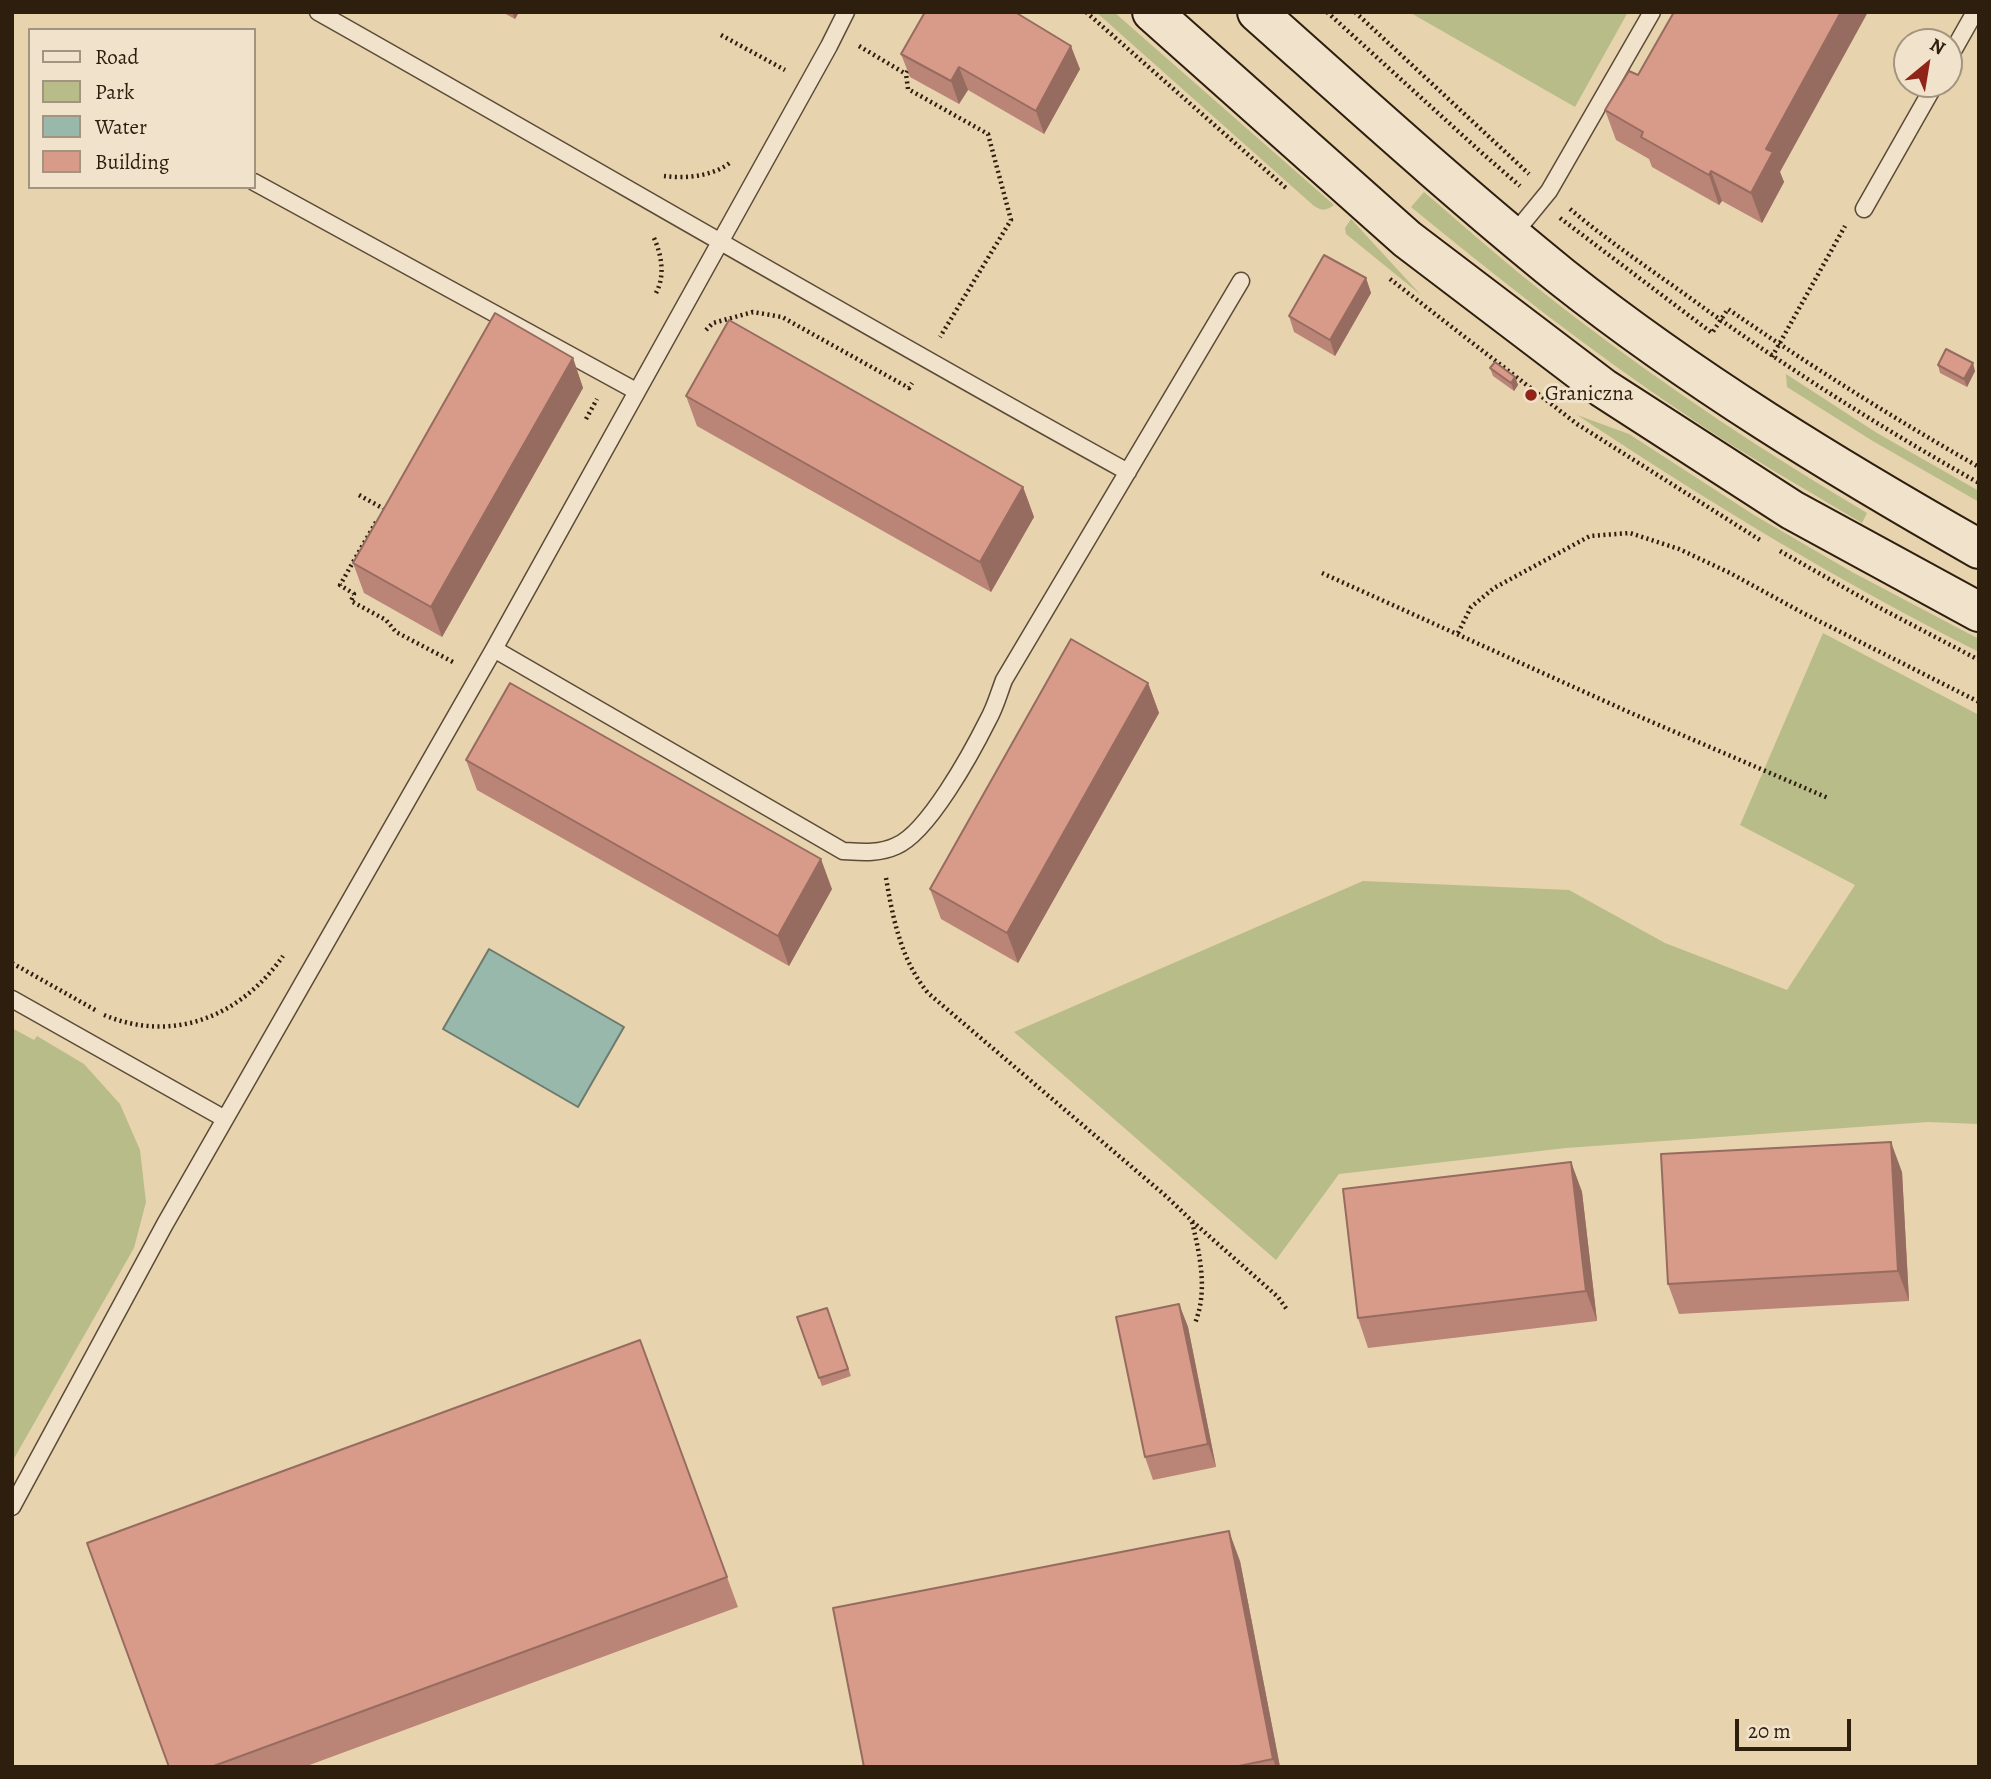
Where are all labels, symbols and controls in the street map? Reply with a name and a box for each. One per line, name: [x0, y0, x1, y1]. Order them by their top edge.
legend: [28, 28, 256, 189]
north arrow: [1893, 28, 1963, 98]
text: N: [1925, 32, 1950, 61]
text: Road: [95, 43, 139, 71]
text: Park: [95, 78, 134, 106]
text: Water: [95, 113, 147, 141]
text: Building: [95, 148, 169, 176]
place label: Graniczna: [1545, 382, 1633, 408]
marker: Graniczna: [1523, 387, 1539, 403]
scale bar: [1739, 1706, 1854, 1750]
text: 20 m: [1748, 1717, 1791, 1745]

